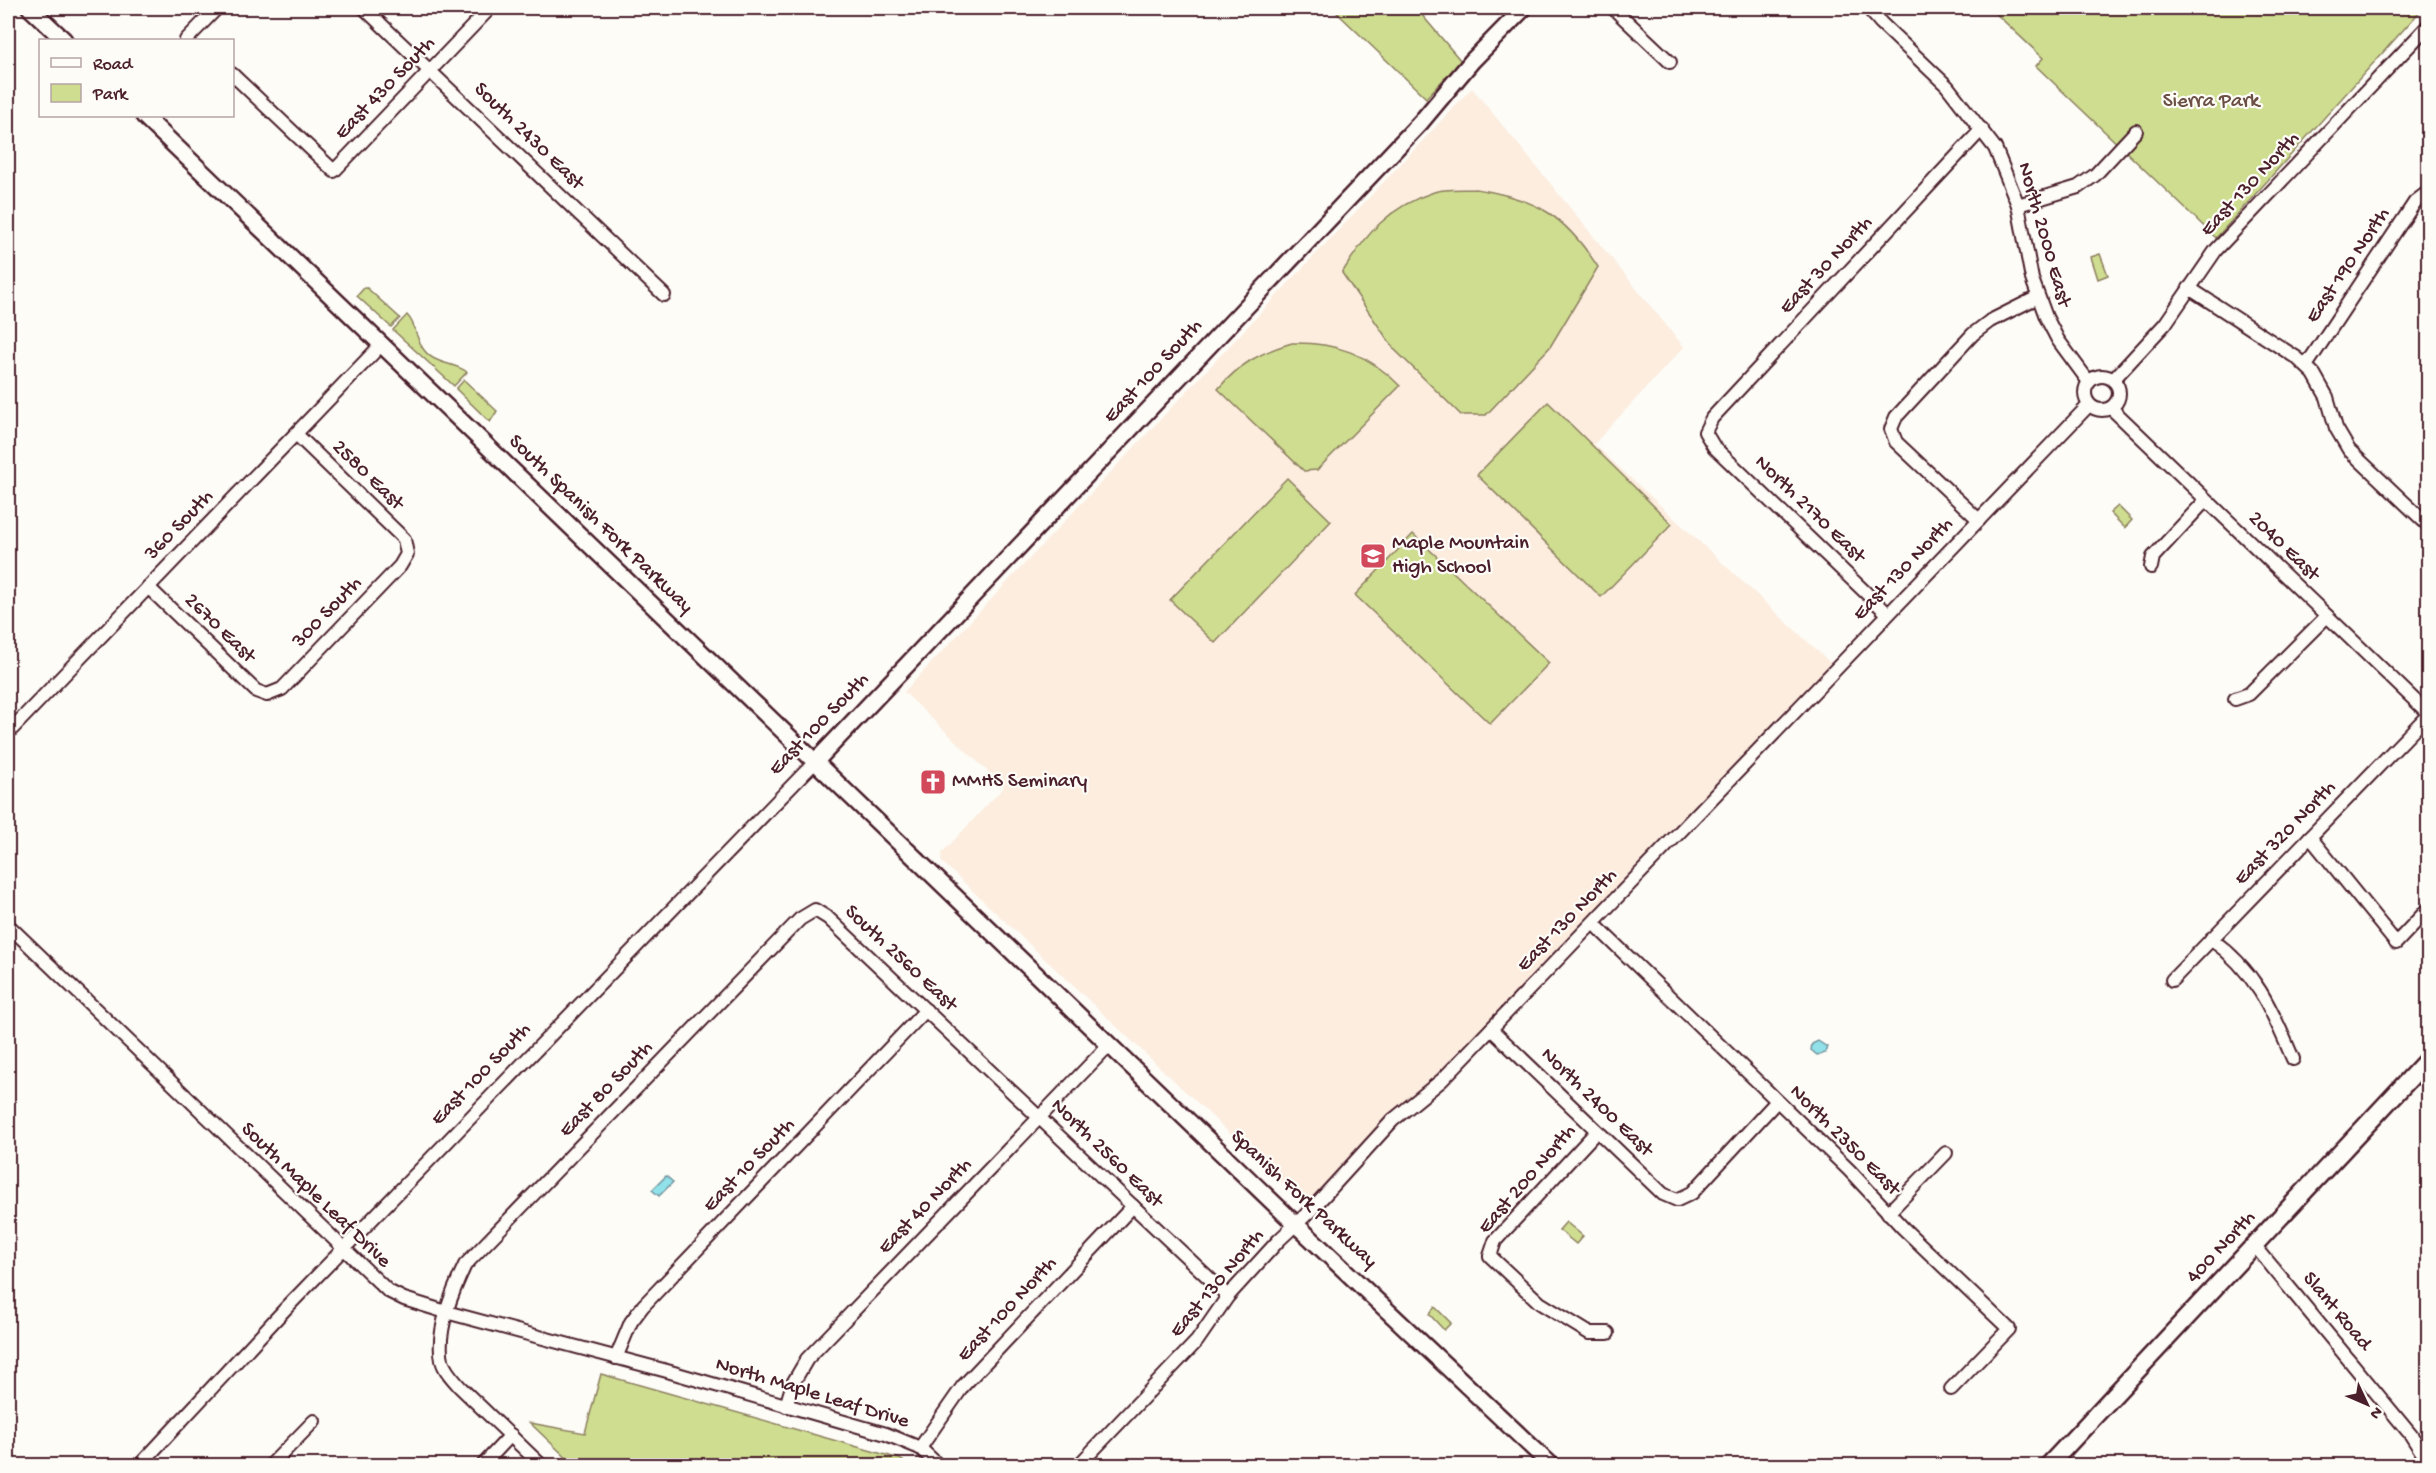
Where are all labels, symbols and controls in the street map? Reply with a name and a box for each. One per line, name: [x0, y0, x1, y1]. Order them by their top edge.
street label: East 430 South: [330, 32, 442, 146]
legend: [39, 39, 234, 117]
text: Road: [93, 55, 134, 76]
street label: South 2430 East: [467, 78, 590, 198]
text: Park: [92, 85, 129, 106]
park label: Sierra Park: [2163, 90, 2262, 115]
street label: East 130 North: [2196, 127, 2306, 243]
street label: North 2000 East: [2010, 160, 2076, 312]
street label: East 190 North: [2301, 204, 2397, 328]
street label: East 30 North: [1775, 212, 1879, 320]
street label: East 100 South: [1099, 315, 1209, 429]
street label: South Spanish Fork Parkway: [502, 430, 698, 620]
street label: 2580 East: [326, 435, 410, 518]
street label: North 2170 East: [1748, 451, 1871, 571]
street label: 360 South: [139, 485, 220, 567]
street label: 2040 East: [2242, 507, 2326, 589]
street label: East 130 North: [1848, 513, 1960, 627]
place label: Maple Mountain High School: [1392, 532, 1529, 581]
school or university icon: Maple Mountain High School: [1358, 541, 1388, 571]
street label: 300 South: [287, 572, 368, 655]
street label: 2670 East: [178, 589, 262, 671]
street label: East 100 South: [765, 668, 875, 782]
church icon: MMHS Seminary: [918, 767, 948, 797]
place label: MMHS Seminary: [952, 770, 1087, 795]
street label: East 320 North: [2230, 776, 2342, 892]
street label: East 130 North: [1512, 864, 1624, 978]
street label: South 2560 East: [838, 900, 963, 1019]
street label: East 100 South: [427, 1018, 537, 1132]
street label: East 80 South: [555, 1036, 659, 1144]
street label: North 2400 East: [1534, 1043, 1659, 1165]
street label: North 2350 East: [1783, 1080, 1907, 1204]
street label: North 2560 East: [1045, 1094, 1169, 1216]
street label: East 10 South: [699, 1114, 801, 1218]
street label: South Maple Leaf Drive: [234, 1118, 396, 1275]
street label: East 200 North: [1474, 1120, 1582, 1240]
street label: Spanish Fork Parkway: [1224, 1125, 1382, 1275]
street label: East 40 North: [874, 1153, 978, 1261]
street label: 400 North: [2182, 1206, 2262, 1290]
street label: East 130 North: [1165, 1225, 1271, 1343]
street label: East 100 North: [953, 1252, 1063, 1368]
street label: Slant Road: [2296, 1267, 2377, 1358]
street label: North Maple Leaf Drive: [712, 1353, 913, 1436]
north arrow: [2337, 1374, 2397, 1434]
text: N: [2364, 1402, 2386, 1423]

